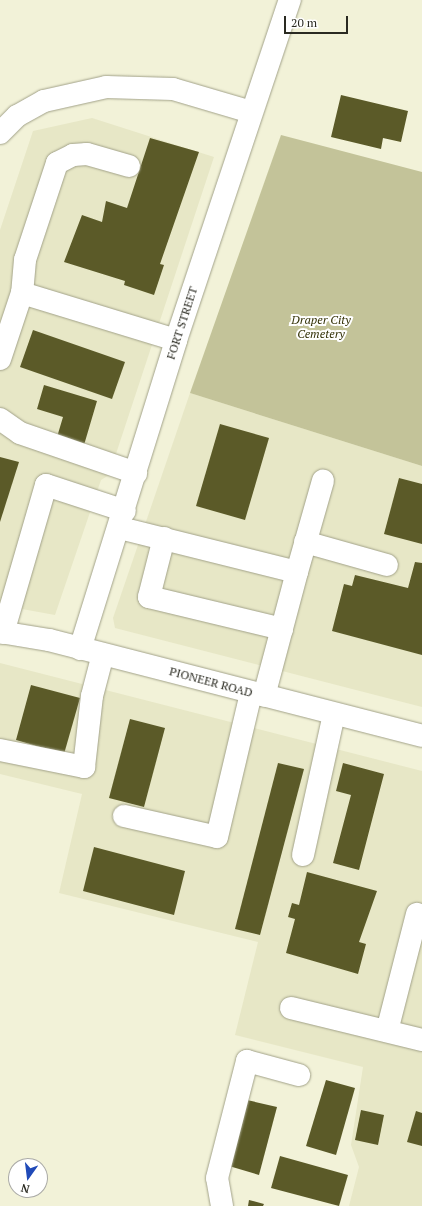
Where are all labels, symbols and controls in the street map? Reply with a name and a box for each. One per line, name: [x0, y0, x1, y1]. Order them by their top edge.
scale bar: [286, 8, 350, 34]
text: 20 m: [291, 15, 317, 30]
street label: FORT STREET: [163, 285, 201, 361]
park label: Draper City Cemetery: [291, 313, 351, 341]
street label: PIONEER ROAD: [168, 664, 254, 700]
north arrow: [8, 1158, 48, 1198]
text: N: [20, 1181, 31, 1196]

